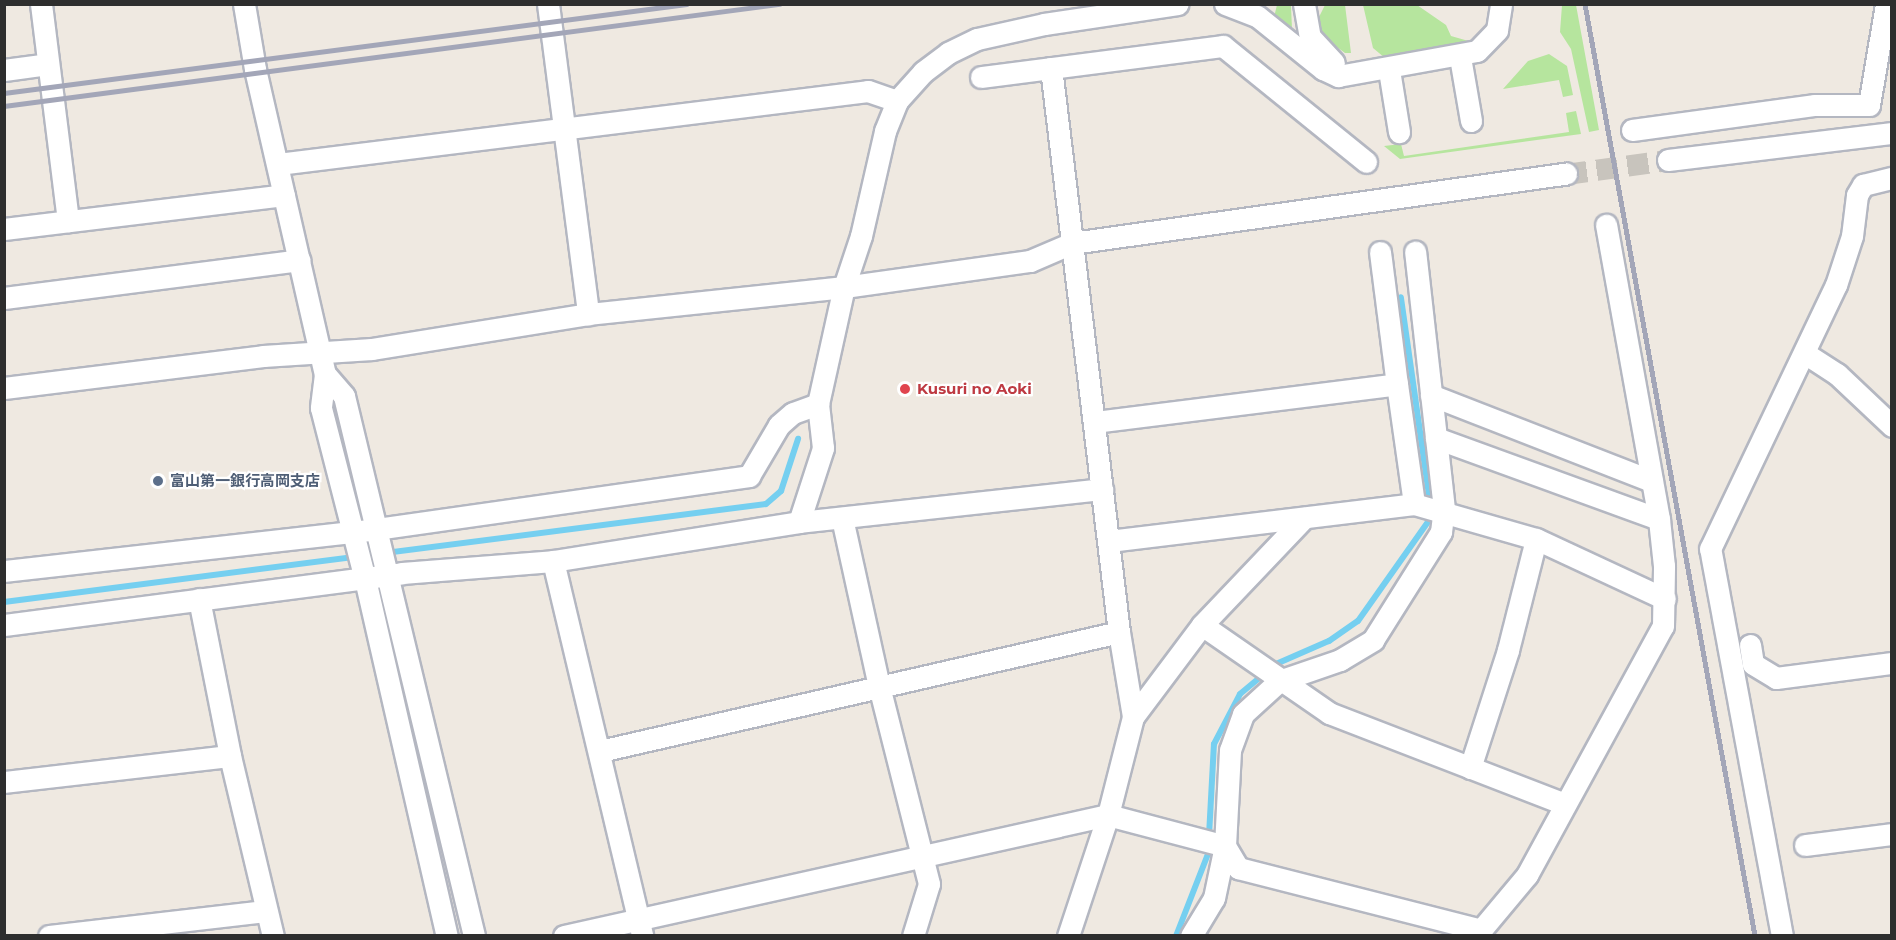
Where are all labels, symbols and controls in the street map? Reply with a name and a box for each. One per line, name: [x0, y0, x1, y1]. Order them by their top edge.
place label: Kusuri no Aoki: [917, 380, 1032, 398]
marker: Kusuri no Aoki: [898, 382, 912, 396]
place label: 富山第一銀行高岡支店: [170, 472, 320, 490]
marker: 富山第一銀行高岡支店: [151, 474, 165, 488]

